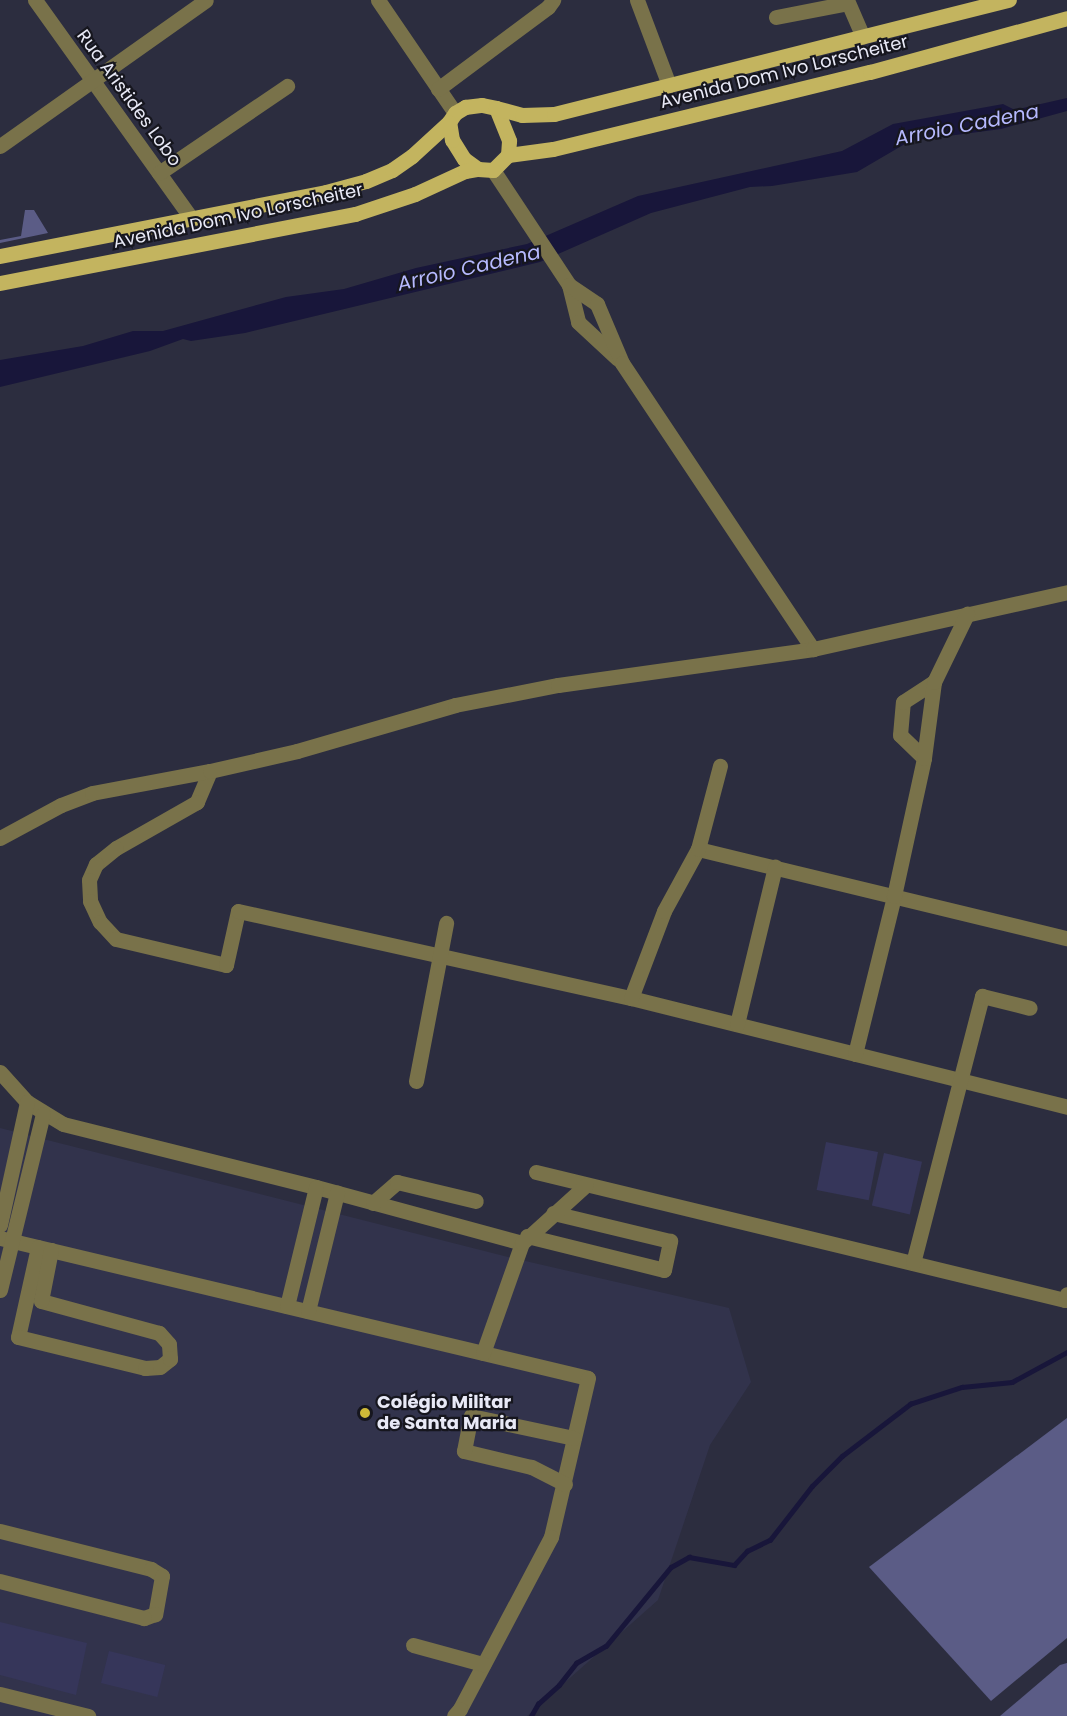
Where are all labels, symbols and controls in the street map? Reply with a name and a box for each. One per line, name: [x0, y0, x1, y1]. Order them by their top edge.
street label: Rua Aristides Lobo: [72, 25, 186, 171]
street label: Avenida Dom Ivo Lorscheiter: [658, 31, 910, 113]
water label: Arroio Cadena: [893, 99, 1041, 151]
street label: Avenida Dom Ivo Lorscheiter: [111, 179, 365, 253]
water label: Arroio Cadena: [395, 240, 543, 296]
place label: Colégio Militar de Santa Maria: [377, 1392, 517, 1434]
marker: Colégio Militar de Santa Maria: [358, 1406, 372, 1420]

